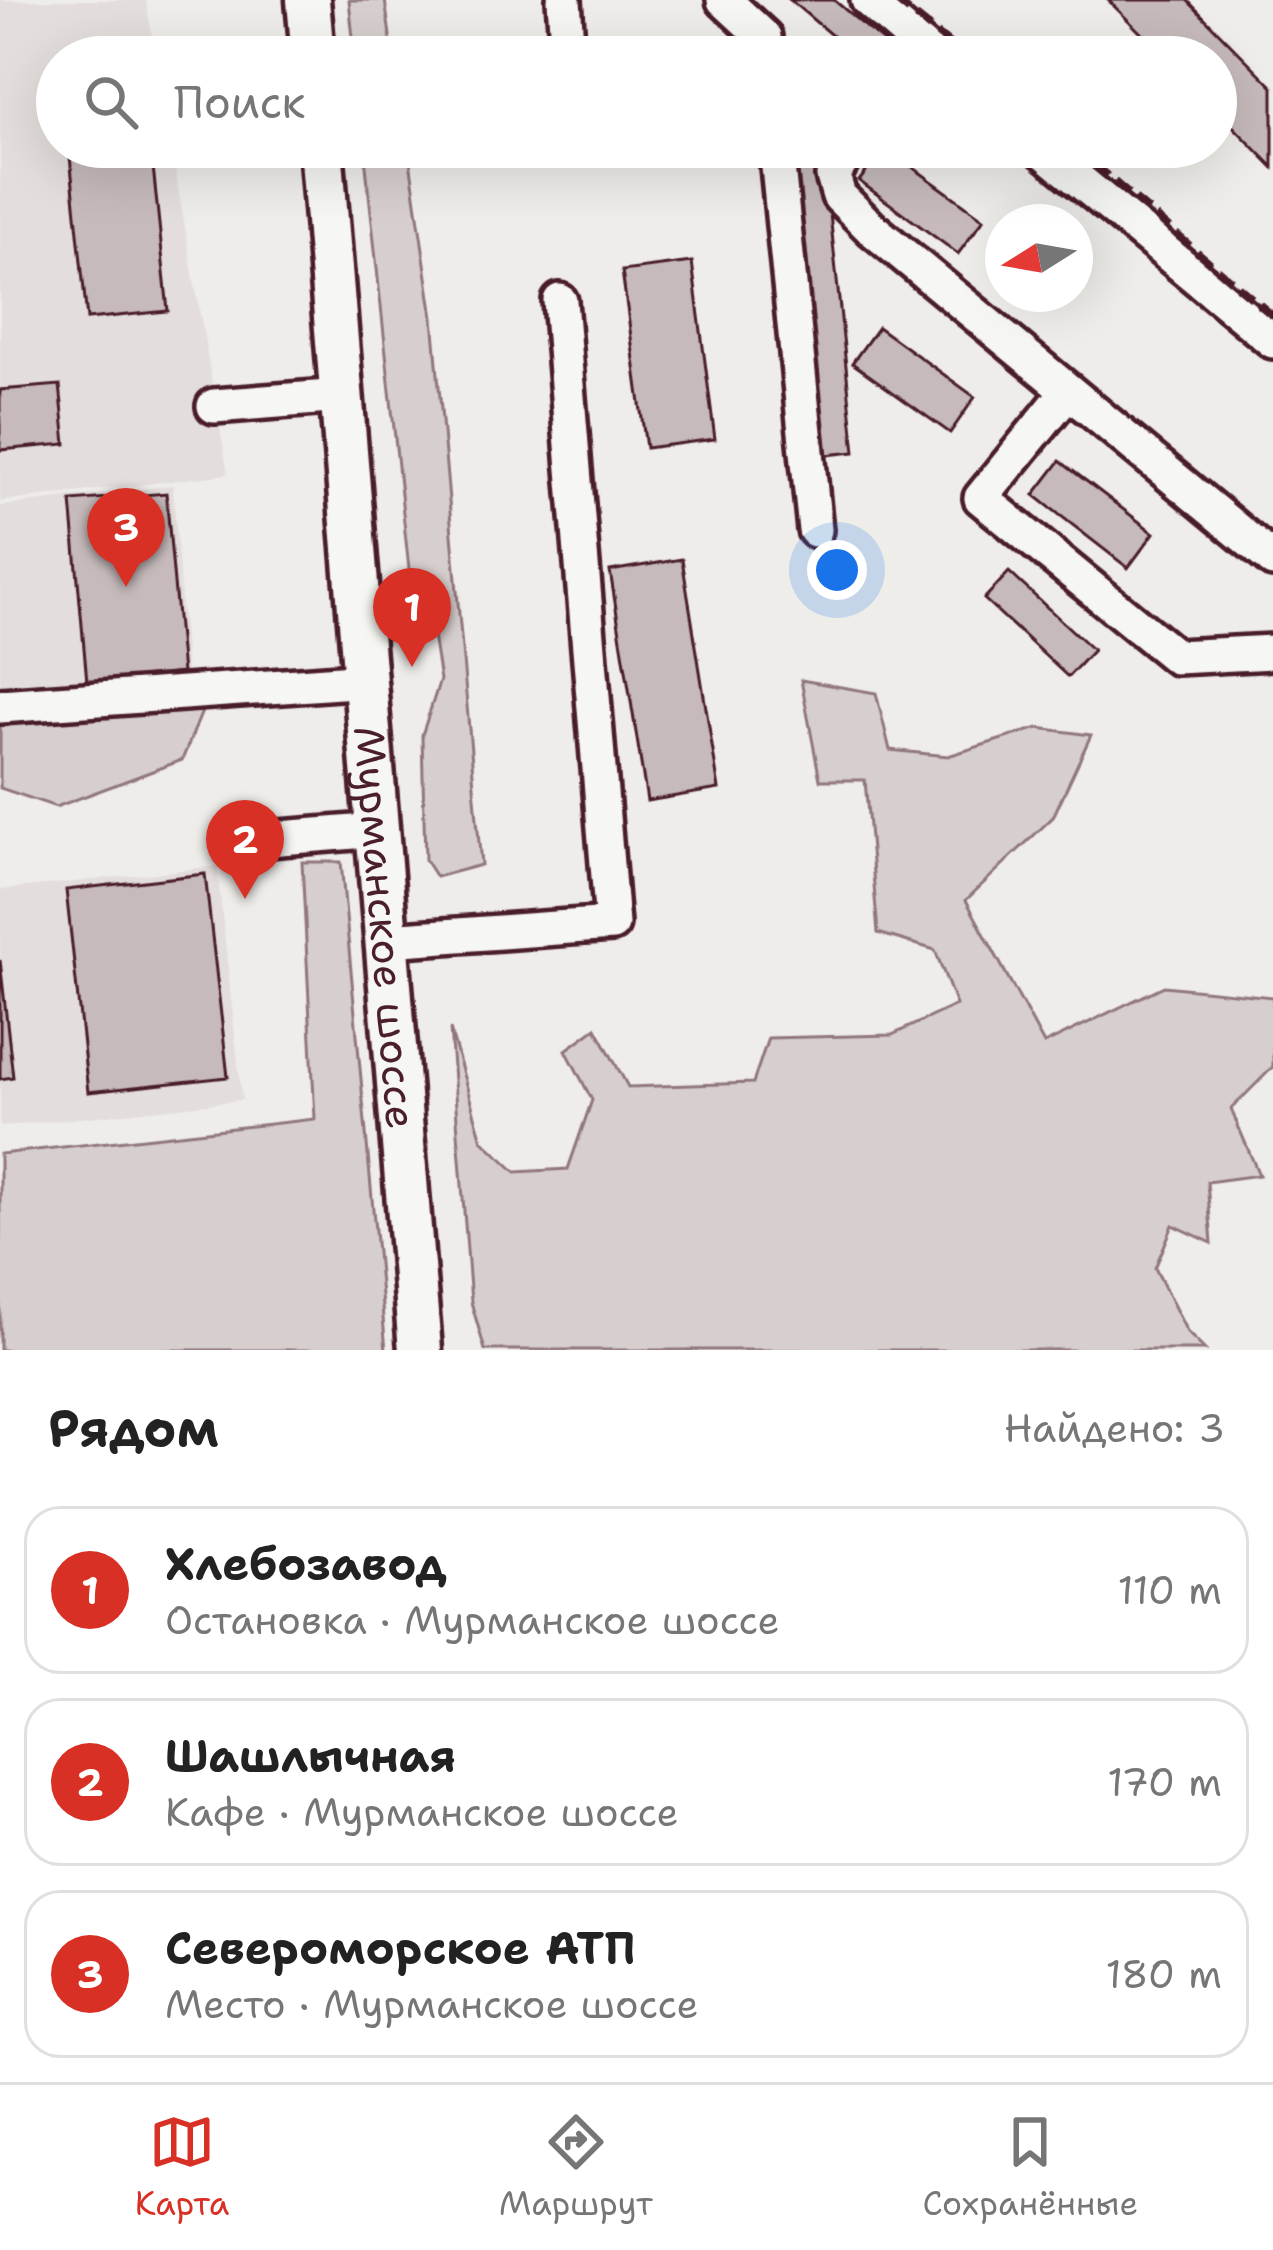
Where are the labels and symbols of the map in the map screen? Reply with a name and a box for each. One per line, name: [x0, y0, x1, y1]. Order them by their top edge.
north arrow: [985, 204, 1093, 312]
pin: 3: [87, 488, 165, 587]
your location: [807, 540, 867, 600]
pin: 1: [373, 568, 451, 667]
street label: Мурманское шоссе: [341, 724, 430, 1131]
pin: 2: [206, 800, 284, 899]

